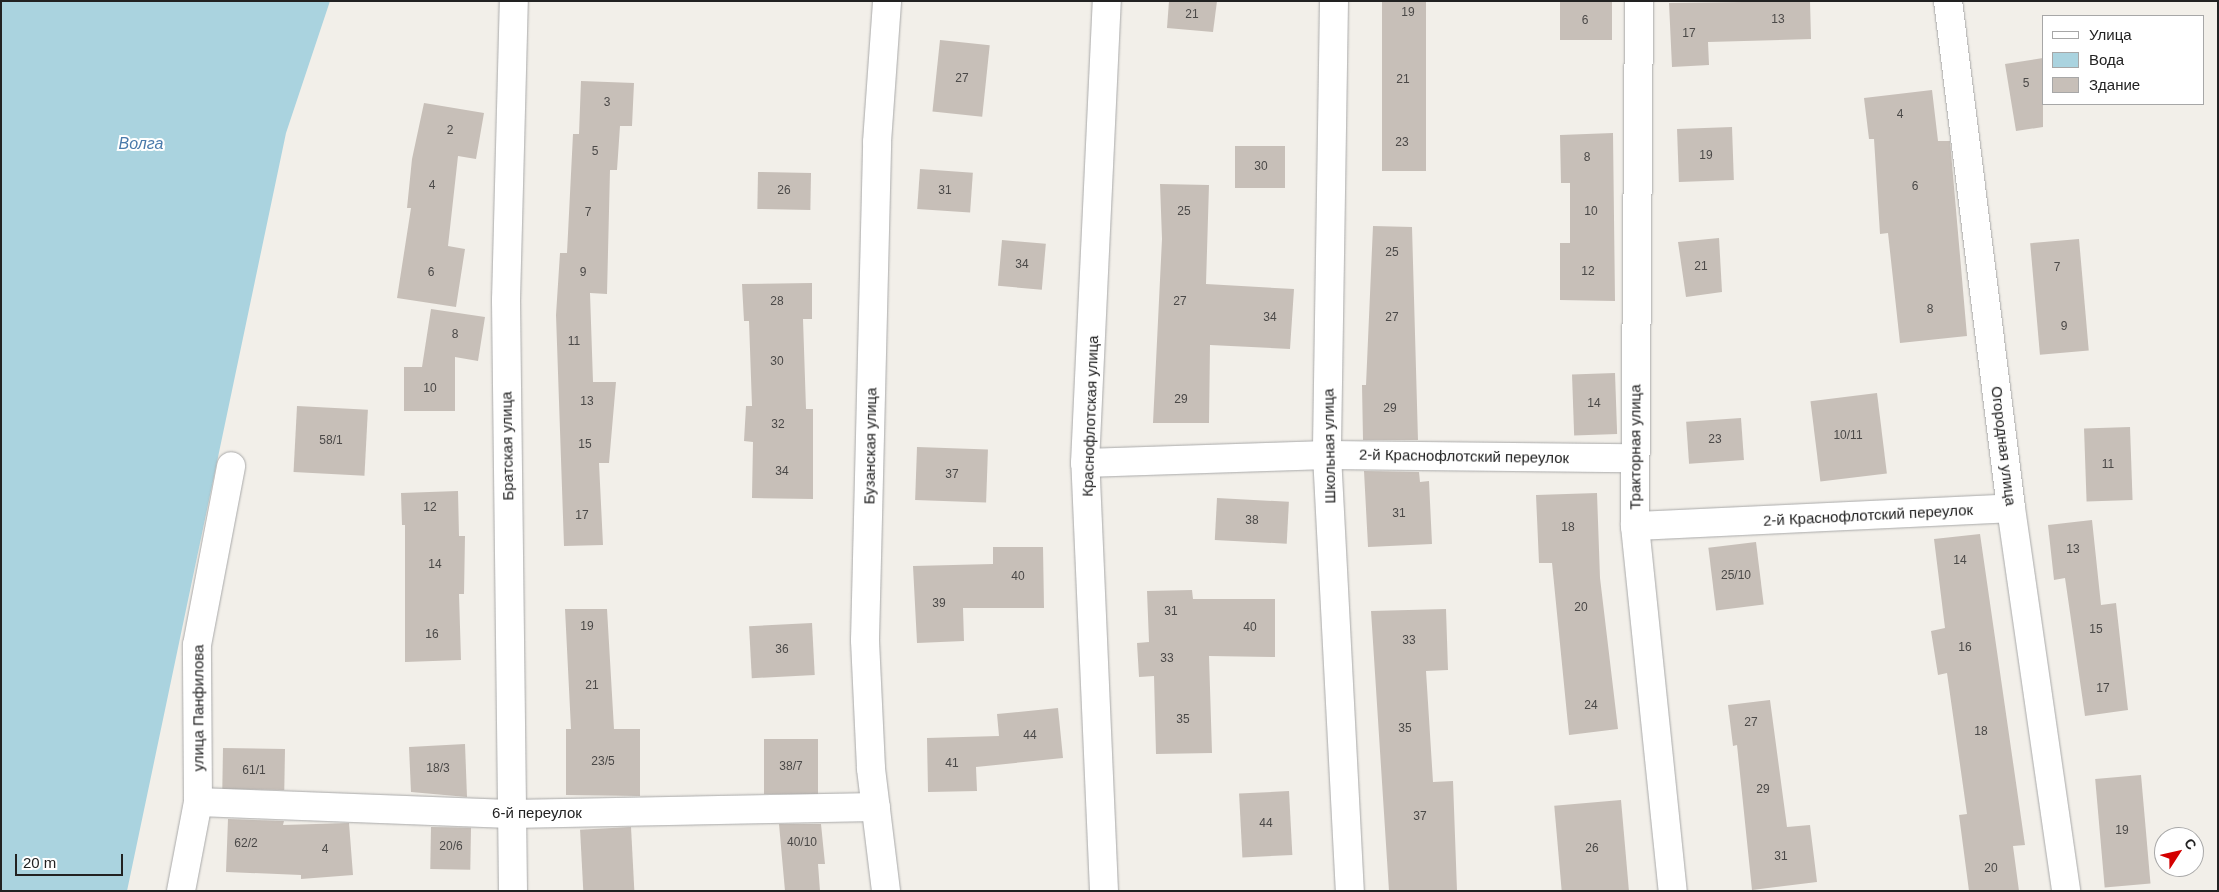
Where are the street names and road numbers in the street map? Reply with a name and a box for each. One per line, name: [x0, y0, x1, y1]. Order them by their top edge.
street label: Краснофлотская улица: [1078, 335, 1102, 497]
street label: Тракторная улица: [1626, 384, 1644, 510]
street label: Огородная улица: [1988, 385, 2020, 507]
street label: Бузанская улица: [860, 387, 880, 505]
street label: Школьная улица: [1319, 388, 1339, 504]
street label: Братская улица: [497, 391, 517, 501]
street label: 2-й Краснофлотский переулок: [1359, 445, 1569, 467]
street label: 2-й Краснофлотский переулок: [1763, 501, 1973, 529]
street label: улица Панфилова: [189, 645, 207, 771]
street label: 6-й переулок: [492, 804, 582, 822]

